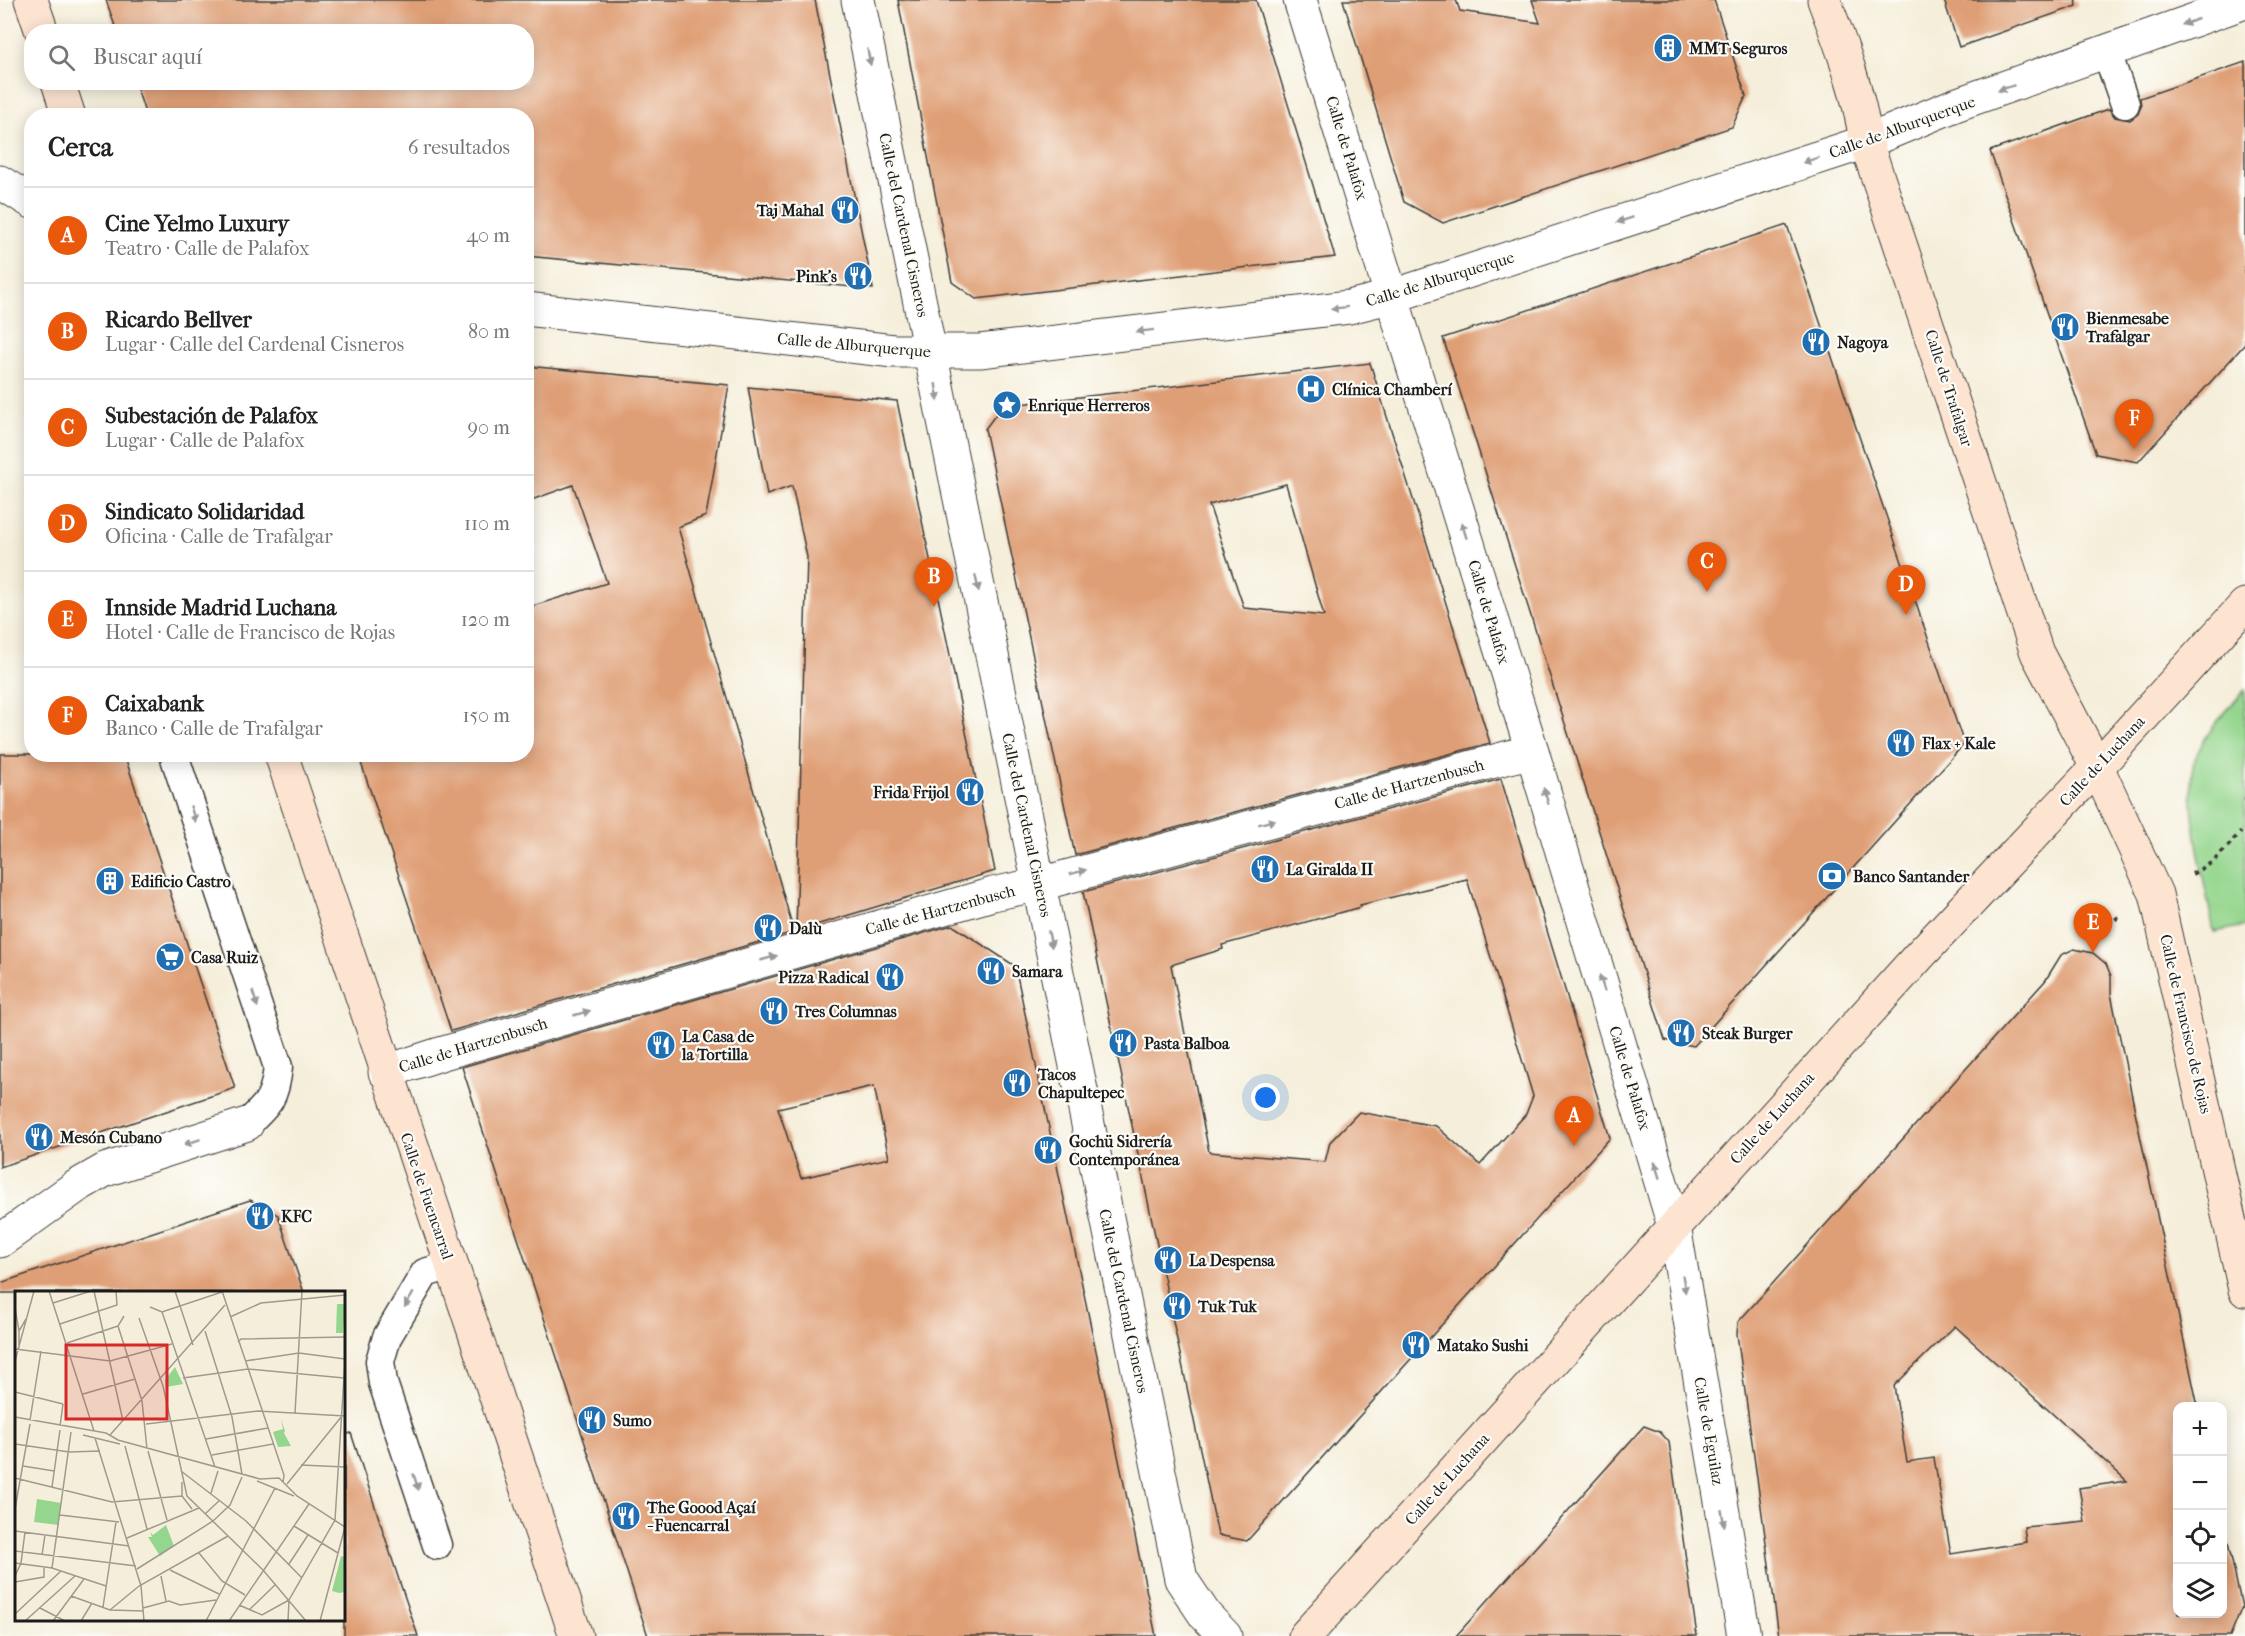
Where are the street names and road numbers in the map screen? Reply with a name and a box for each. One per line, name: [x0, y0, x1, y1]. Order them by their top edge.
street label: Calle de Alburquerque: [1826, 92, 1978, 162]
street label: Calle de Palafox: [1322, 94, 1372, 203]
street label: Calle del Cardenal Cisneros: [875, 131, 933, 319]
street label: Calle de Alburquerque: [1363, 247, 1517, 311]
street label: Calle de Trafalgar: [1921, 327, 1977, 449]
street label: Calle de Alburquerque: [776, 329, 932, 361]
street label: Calle de Palafox: [1464, 558, 1514, 667]
street label: Calle de Luchana: [2055, 711, 2149, 810]
street label: Calle del Cardenal Cisneros: [998, 731, 1056, 919]
street label: Calle de Hartzenbusch: [1332, 755, 1486, 813]
street label: Calle de Hartzenbusch: [863, 881, 1017, 939]
street label: Calle de Francisco de Rojas: [2156, 932, 2216, 1116]
street label: Calle de Hartzenbusch: [396, 1013, 550, 1077]
street label: Calle de Palafox: [1605, 1024, 1655, 1133]
street label: Calle de Luchana: [1726, 1068, 1819, 1168]
street label: Calle de Fuencarral: [396, 1130, 458, 1262]
street label: Calle del Cardenal Cisneros: [1095, 1207, 1153, 1395]
street label: Calle de Eguilaz: [1690, 1375, 1728, 1487]
street label: Calle de Luchana: [1401, 1429, 1494, 1529]

